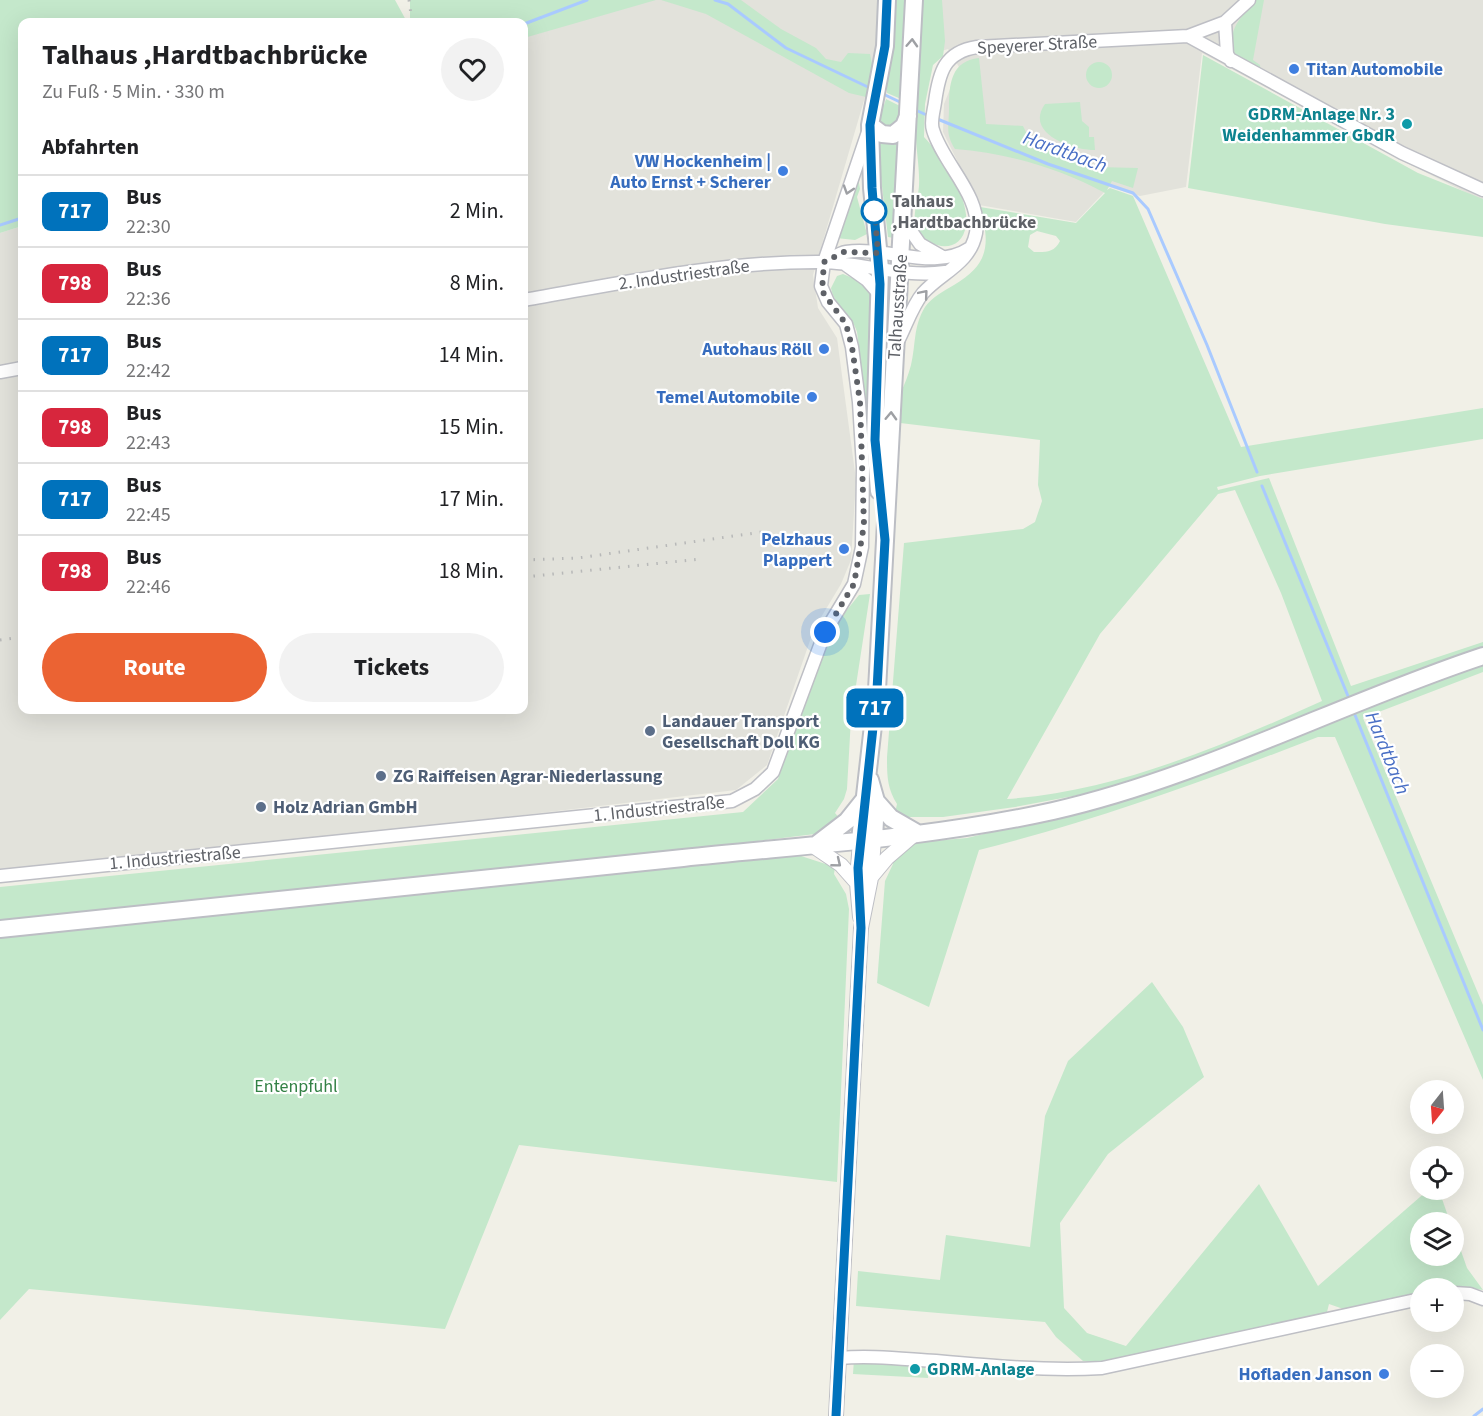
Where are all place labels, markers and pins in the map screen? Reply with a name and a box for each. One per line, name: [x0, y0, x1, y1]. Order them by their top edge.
place label: Titan Automobile: [1306, 57, 1443, 82]
marker: Titan Automobile: [1287, 62, 1301, 76]
place label: GDRM-Anlage Nr. 3 Weidenhammer GbdR: [1222, 102, 1395, 148]
marker: GDRM-Anlage Nr. 3 Weidenhammer GbdR: [1400, 117, 1414, 131]
place label: VW Hockenheim | Auto Ernst + Scherer: [609, 149, 772, 195]
marker: VW Hockenheim | Auto Ernst + Scherer: [776, 164, 790, 178]
place label: Talhaus ,Hardtbachbrücke: [892, 189, 1036, 235]
marker: Talhaus ,Hardtbachbrücke: [861, 198, 887, 224]
place label: Autohaus Röll: [701, 337, 812, 362]
marker: Autohaus Röll: [817, 342, 831, 356]
place label: Temel Automobile: [656, 385, 800, 410]
marker: Temel Automobile: [805, 390, 819, 404]
place label: Pelzhaus Plappert: [761, 527, 832, 573]
marker: Pelzhaus Plappert: [837, 542, 851, 556]
place label: Landauer Transport Gesellschaft Doll KG: [662, 709, 820, 755]
marker: Landauer Transport Gesellschaft Doll KG: [643, 724, 657, 738]
place label: ZG Raiffeisen Agrar-Niederlassung: [393, 764, 663, 789]
marker: ZG Raiffeisen Agrar-Niederlassung: [374, 769, 388, 783]
place label: Holz Adrian GmbH: [273, 795, 418, 820]
marker: Holz Adrian GmbH: [254, 800, 268, 814]
place label: GDRM-Anlage: [927, 1357, 1035, 1382]
marker: GDRM-Anlage: [908, 1362, 922, 1376]
place label: Hofladen Janson: [1238, 1362, 1372, 1387]
marker: Hofladen Janson: [1377, 1367, 1391, 1381]

